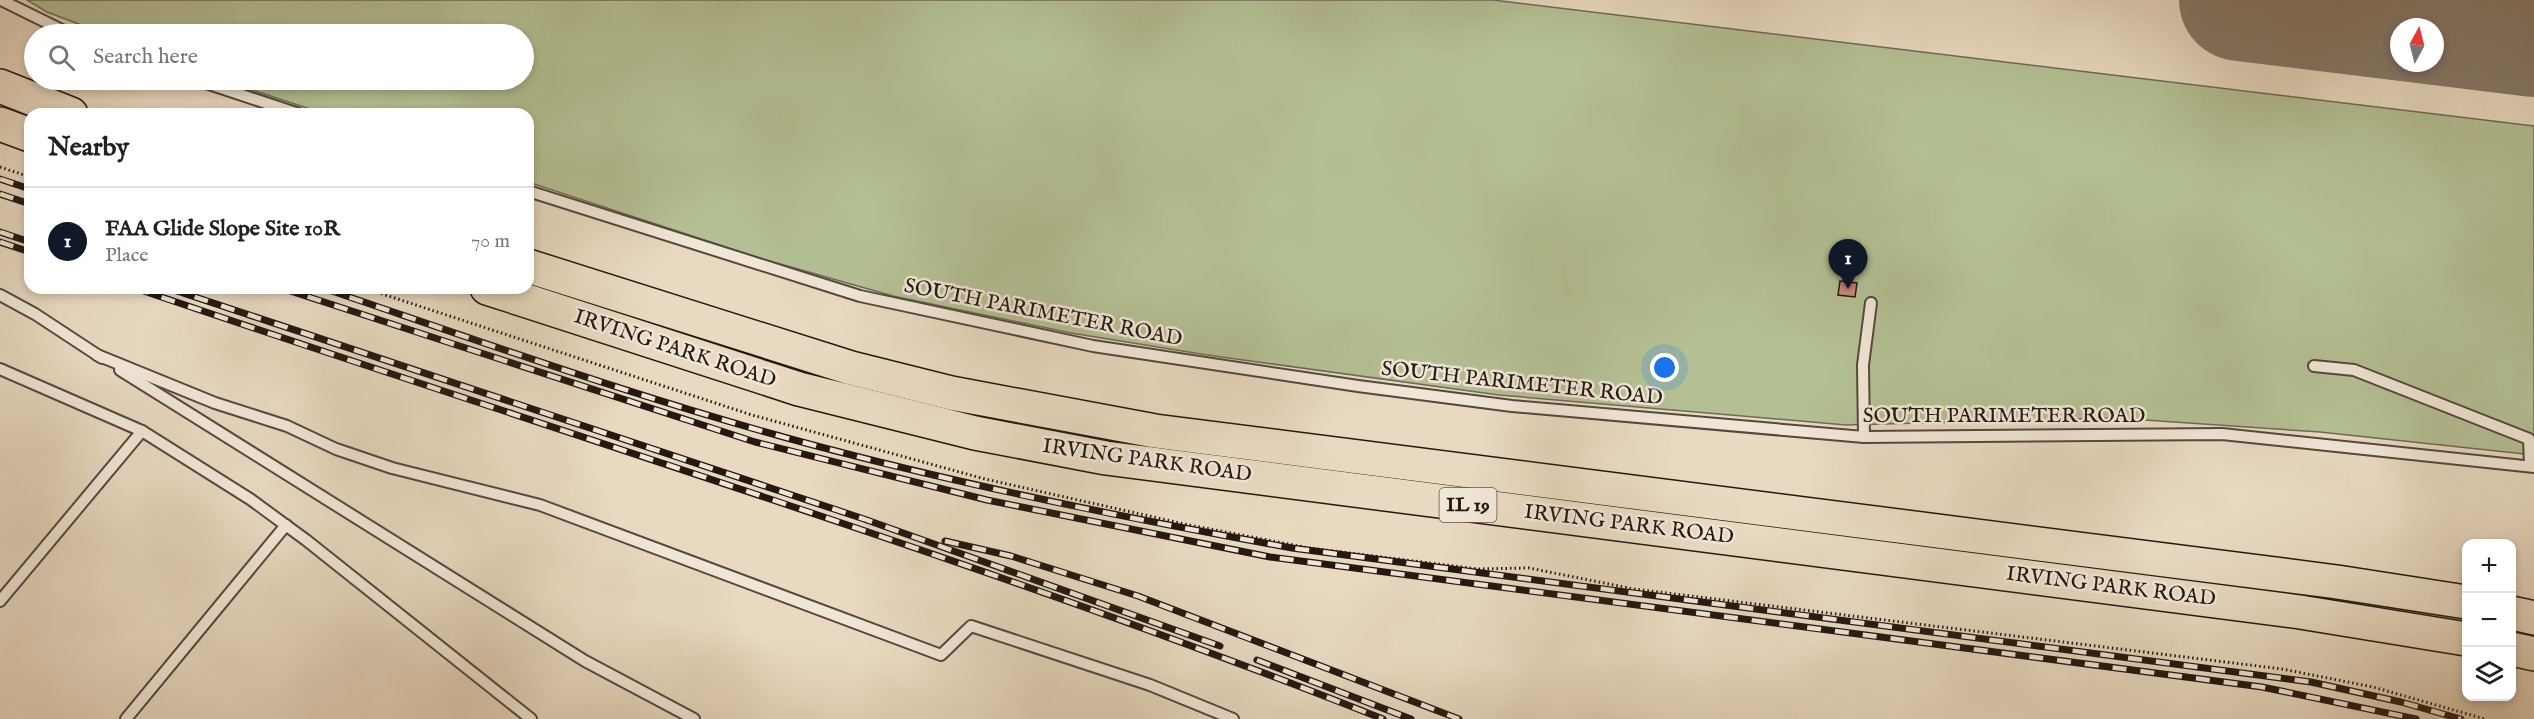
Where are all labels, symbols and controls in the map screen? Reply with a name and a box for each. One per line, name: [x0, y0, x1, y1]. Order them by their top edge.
north arrow: [2390, 18, 2444, 72]
search box: [24, 24, 534, 90]
icon: search: [45, 41, 78, 74]
text: Search here: [93, 43, 198, 71]
text: Nearby: [48, 131, 129, 164]
text: FAA Glide Slope Site 10R: [105, 215, 340, 243]
text: 1: [64, 229, 71, 254]
text: 70 m: [471, 229, 510, 254]
pin: 1: [1828, 240, 1868, 289]
text: Place: [105, 243, 148, 268]
street label: SOUTH PARIMETER ROAD: [902, 273, 1184, 353]
street label: IRVING PARK ROAD: [570, 304, 780, 394]
your location: [1650, 353, 1679, 382]
street label: SOUTH PARIMETER ROAD: [1380, 356, 1664, 412]
street label: SOUTH PARIMETER ROAD: [1863, 403, 2145, 430]
street label: IRVING PARK ROAD: [1041, 433, 1253, 489]
road number: IL 19: [1440, 488, 1496, 522]
street label: IRVING PARK ROAD: [1523, 499, 1735, 551]
map controls: [2462, 539, 2516, 701]
button: +: [2462, 539, 2516, 593]
street label: IRVING PARK ROAD: [2005, 561, 2217, 613]
button: −: [2462, 593, 2516, 647]
button: layers: [2462, 647, 2516, 701]

